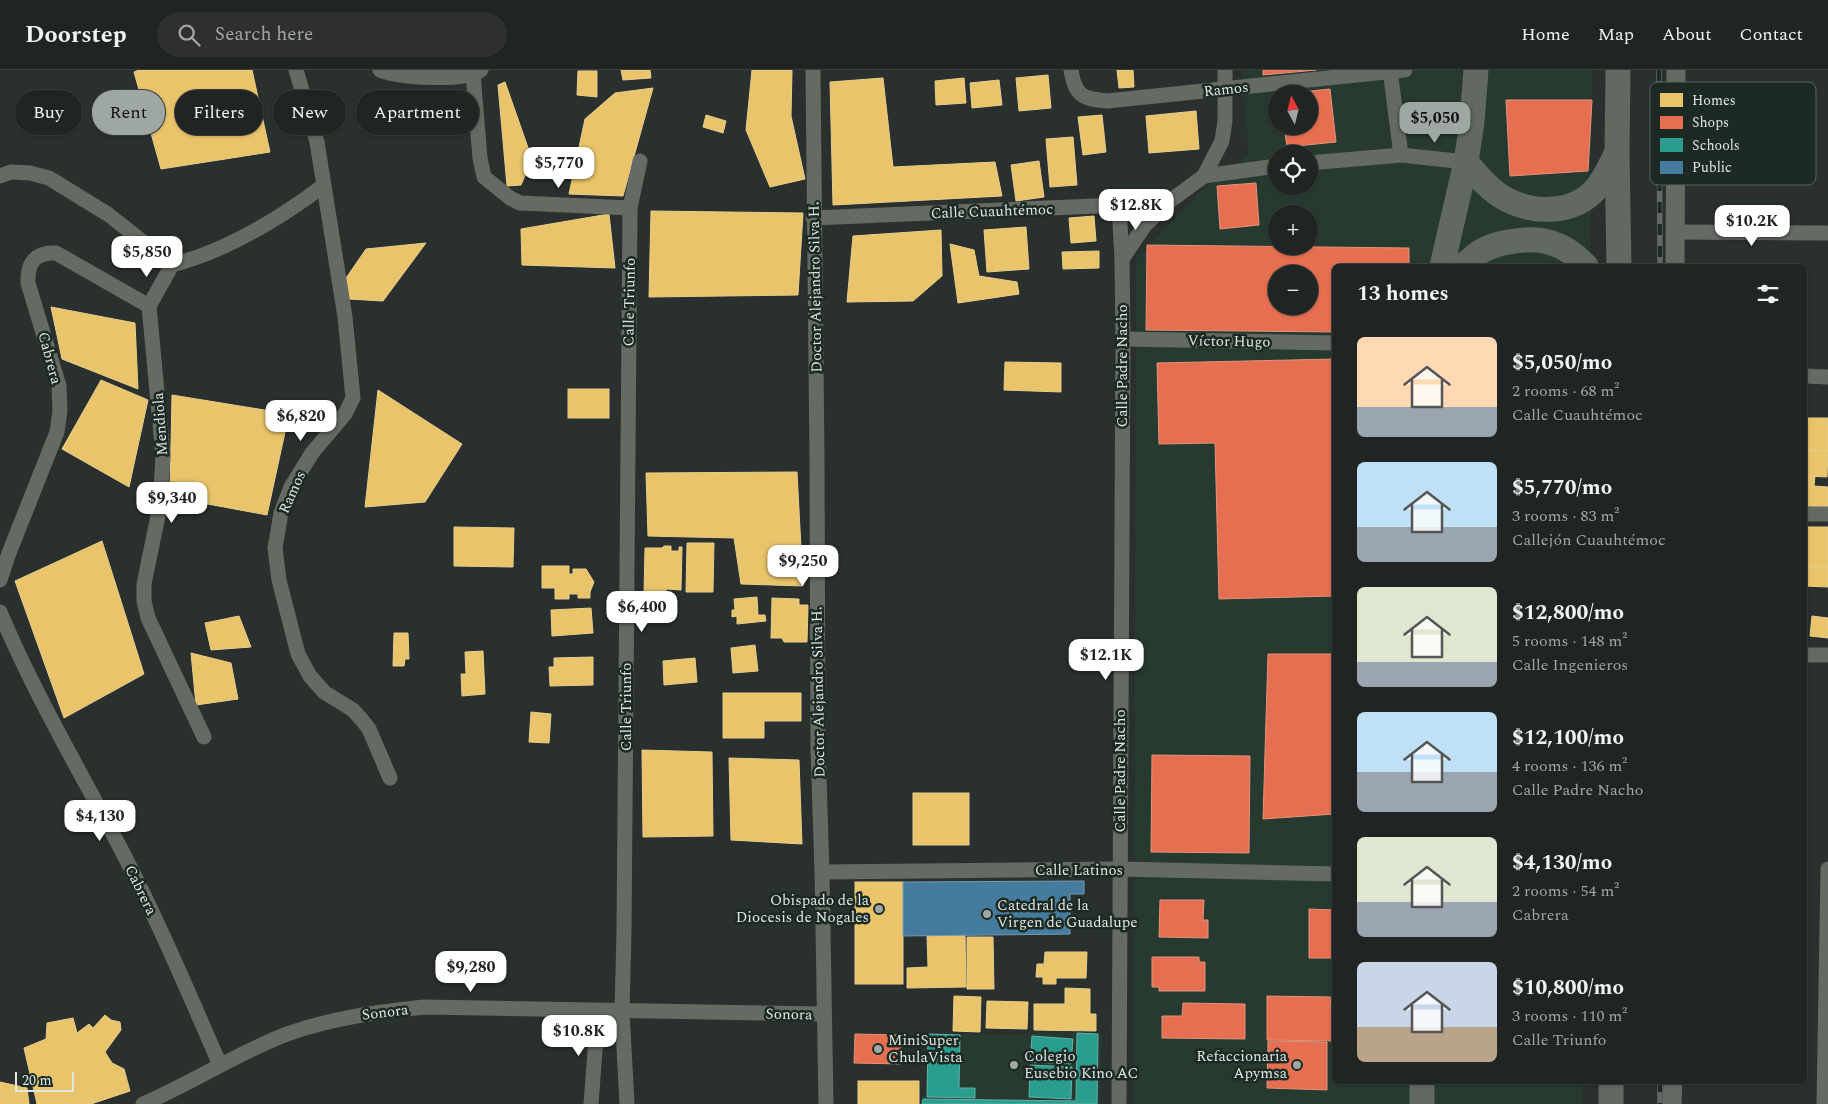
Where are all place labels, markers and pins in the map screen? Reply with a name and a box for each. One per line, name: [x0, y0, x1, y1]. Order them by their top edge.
pin: $5,050: [1394, 102, 1476, 144]
pin: $5,770: [518, 146, 600, 189]
pin: $12.8K: [1095, 189, 1177, 231]
pin: $10.2K: [1711, 204, 1793, 247]
pin: $5,850: [106, 236, 188, 278]
pin: $6,820: [260, 400, 342, 442]
pin: $9,340: [131, 482, 213, 524]
pin: $9,250: [762, 544, 844, 587]
pin: $6,400: [601, 590, 683, 633]
pin: $12.1K: [1065, 638, 1147, 681]
pin: $4,130: [59, 800, 141, 842]
place label: Obispado de la Diocesis de Nogales: [736, 889, 870, 929]
place label: Catedral de la Virgen de Guadalupe: [997, 894, 1138, 934]
marker: Obispado de la Diocesis de Nogales: [873, 903, 885, 915]
marker: Catedral de la Virgen de Guadalupe: [981, 908, 993, 920]
pin: $9,280: [430, 950, 512, 993]
pin: $10.8K: [538, 1014, 620, 1057]
place label: MiniSuper ChulaVista: [888, 1029, 963, 1069]
marker: MiniSuper ChulaVista: [872, 1043, 884, 1055]
place label: Colegio Eusebio Kino AC: [1024, 1045, 1138, 1085]
place label: Refaccionaria Apymsa: [1196, 1045, 1288, 1085]
marker: Colegio Eusebio Kino AC: [1008, 1059, 1020, 1071]
marker: Refaccionaria Apymsa: [1291, 1059, 1303, 1071]

